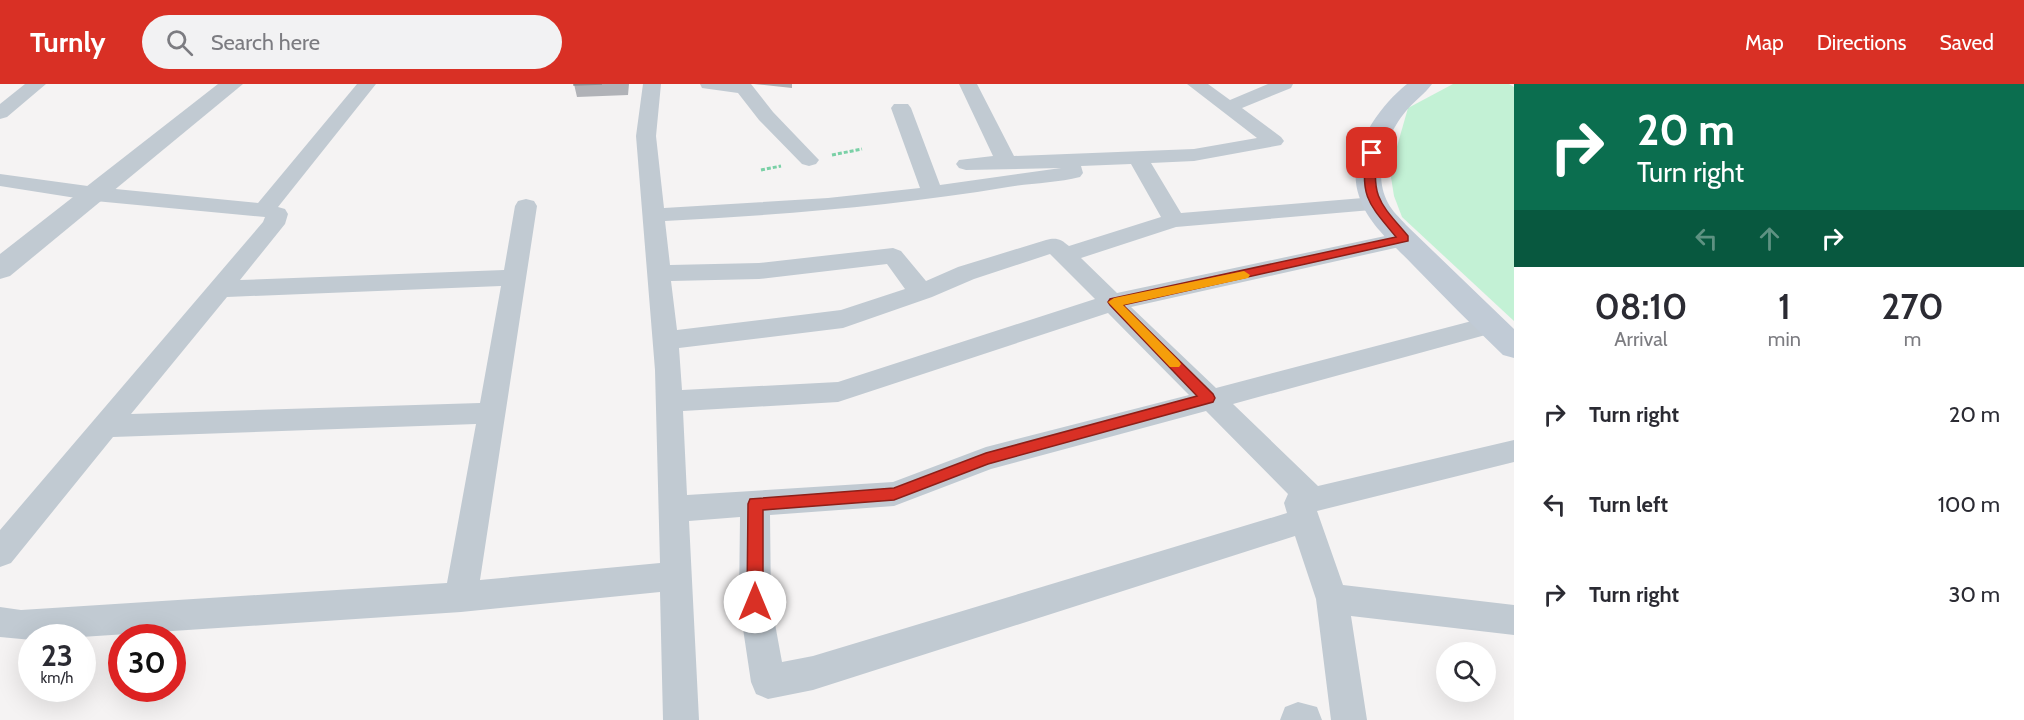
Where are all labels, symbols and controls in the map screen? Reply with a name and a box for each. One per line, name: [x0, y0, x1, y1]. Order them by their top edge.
search box: [142, 15, 562, 69]
text: Turnly: [30, 25, 106, 59]
icon: search: [163, 26, 196, 59]
text: Search here: [211, 29, 320, 56]
text: Map: [1745, 30, 1784, 55]
text: Directions: [1817, 30, 1906, 55]
text: Saved: [1939, 30, 1994, 55]
text: 20 m: [1637, 104, 1735, 156]
icon: right: [1538, 108, 1616, 186]
pin: [1346, 127, 1397, 178]
icon: arrive: [1355, 136, 1388, 169]
text: Turn right: [1637, 156, 1744, 189]
icon: left: [1690, 222, 1723, 255]
icon: ahead: [1753, 222, 1786, 255]
icon: right: [1816, 222, 1849, 255]
text: 08:10: [1594, 284, 1687, 328]
text: 1: [1778, 284, 1791, 328]
text: 270: [1881, 284, 1944, 328]
text: Arrival: [1614, 327, 1668, 351]
text: min: [1768, 327, 1801, 351]
text: m: [1904, 327, 1921, 351]
icon: right: [1538, 398, 1571, 431]
text: Turn right: [1589, 401, 1679, 428]
text: 20 m: [1949, 401, 2000, 428]
icon: left: [1538, 488, 1571, 521]
text: Turn left: [1589, 491, 1668, 518]
text: 100 m: [1938, 491, 2000, 518]
position arrow: [723, 570, 787, 634]
icon: right: [1538, 578, 1571, 611]
text: Turn right: [1589, 581, 1679, 608]
text: 30 m: [1948, 581, 2000, 608]
speed limit sign: 30: [108, 624, 186, 702]
text: 23: [41, 637, 73, 674]
map controls: [1436, 642, 1496, 702]
button: search: [1436, 642, 1496, 702]
text: km/h: [41, 669, 73, 687]

